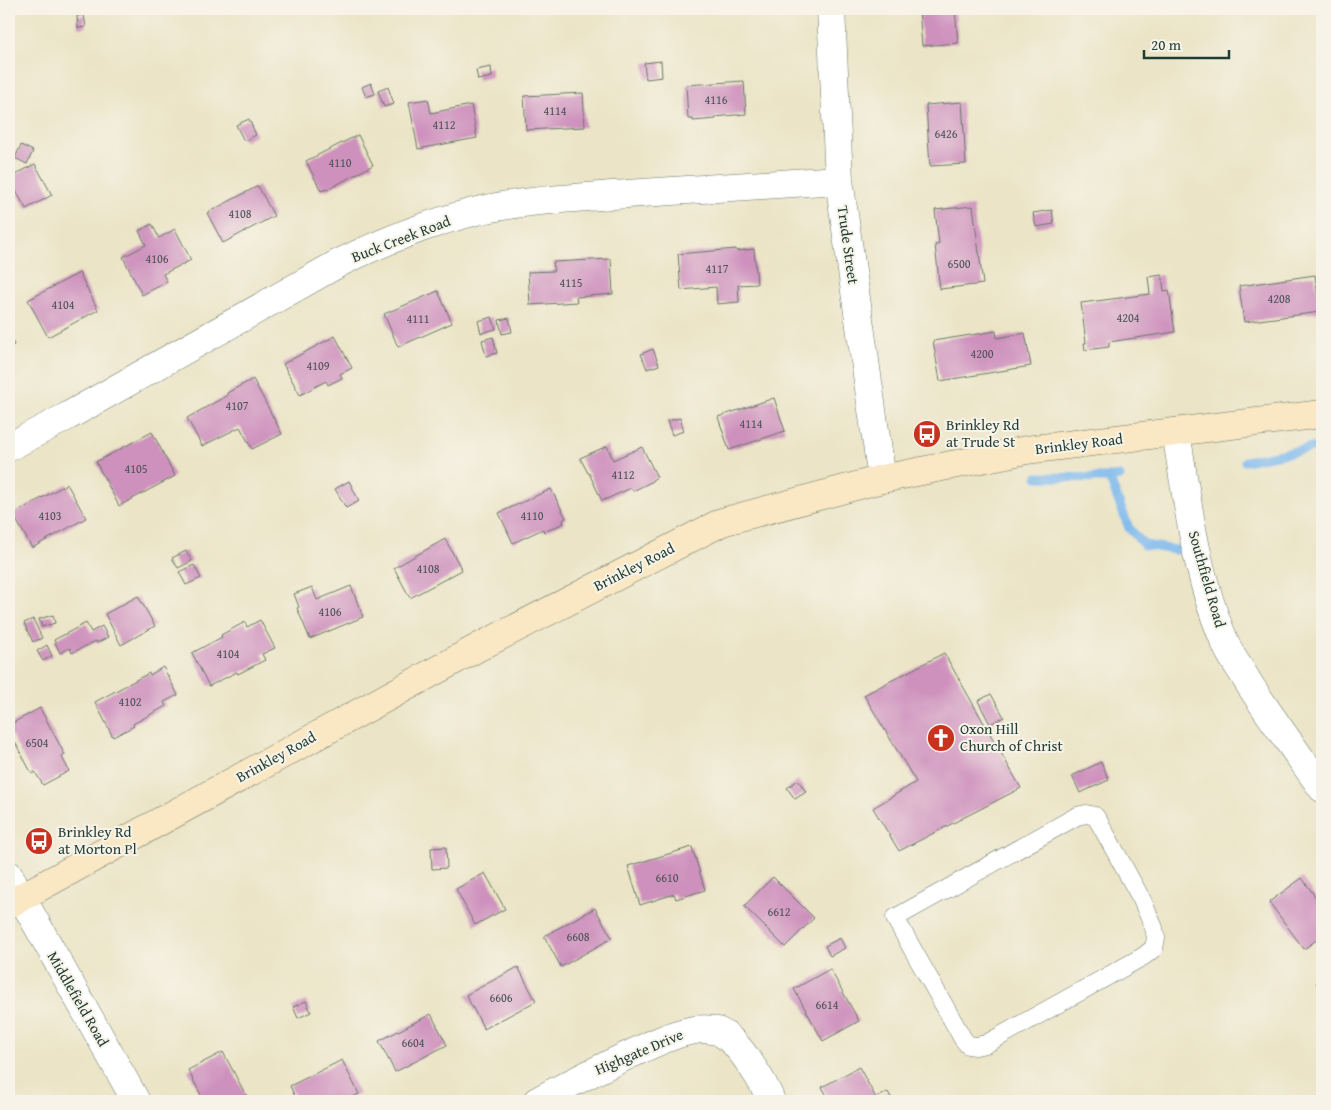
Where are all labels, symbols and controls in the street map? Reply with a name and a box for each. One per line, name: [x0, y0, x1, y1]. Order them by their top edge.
scale bar: [1144, 28, 1228, 60]
text: 20 m: [1151, 34, 1182, 55]
house number: 4116: [704, 91, 728, 108]
house number: 4114: [543, 102, 567, 119]
house number: 4112: [432, 116, 456, 133]
house number: 6426: [934, 125, 958, 142]
house number: 4110: [328, 154, 352, 171]
street label: Trude Street: [833, 204, 864, 286]
house number: 4108: [228, 205, 252, 222]
street label: Buck Creek Road: [348, 210, 453, 267]
house number: 4106: [145, 250, 169, 267]
house number: 6500: [947, 255, 971, 272]
house number: 4117: [705, 260, 729, 277]
house number: 4115: [559, 274, 583, 291]
house number: 4208: [1267, 290, 1291, 307]
house number: 4104: [51, 296, 75, 313]
house number: 4204: [1116, 309, 1140, 326]
house number: 4111: [406, 310, 430, 327]
house number: 4200: [970, 345, 994, 362]
house number: 4109: [306, 357, 330, 374]
house number: 4107: [225, 397, 249, 414]
place label: Brinkley Rd at Trude St: [946, 414, 1020, 452]
house number: 4114: [739, 415, 763, 432]
bus stop icon: Brinkley Rd at Trude St: [912, 419, 942, 449]
street label: Brinkley Road: [1034, 428, 1124, 459]
house number: 4105: [124, 460, 148, 477]
house number: 4112: [611, 466, 635, 483]
house number: 4103: [38, 507, 62, 524]
house number: 4110: [520, 507, 544, 524]
street label: Southfield Road: [1184, 528, 1231, 630]
street label: Brinkley Road: [590, 537, 678, 596]
house number: 4108: [416, 560, 440, 577]
house number: 4106: [318, 603, 342, 620]
house number: 4104: [216, 645, 240, 662]
house number: 4102: [118, 693, 142, 710]
place label: Oxon Hill Church of Christ: [960, 718, 1063, 756]
church icon: Oxon Hill Church of Christ: [926, 723, 956, 753]
street label: Brinkley Road: [232, 726, 319, 787]
house number: 6504: [25, 734, 49, 751]
place label: Brinkley Rd at Morton Pl: [58, 821, 137, 859]
bus stop icon: Brinkley Rd at Morton Pl: [24, 826, 54, 856]
house number: 6610: [655, 869, 679, 886]
house number: 6612: [767, 903, 791, 920]
house number: 6608: [566, 928, 590, 945]
street label: Middlefield Road: [43, 947, 114, 1050]
house number: 6606: [489, 989, 513, 1006]
house number: 6614: [815, 996, 839, 1013]
street label: Highgate Drive: [591, 1024, 686, 1080]
house number: 6604: [401, 1034, 425, 1051]

